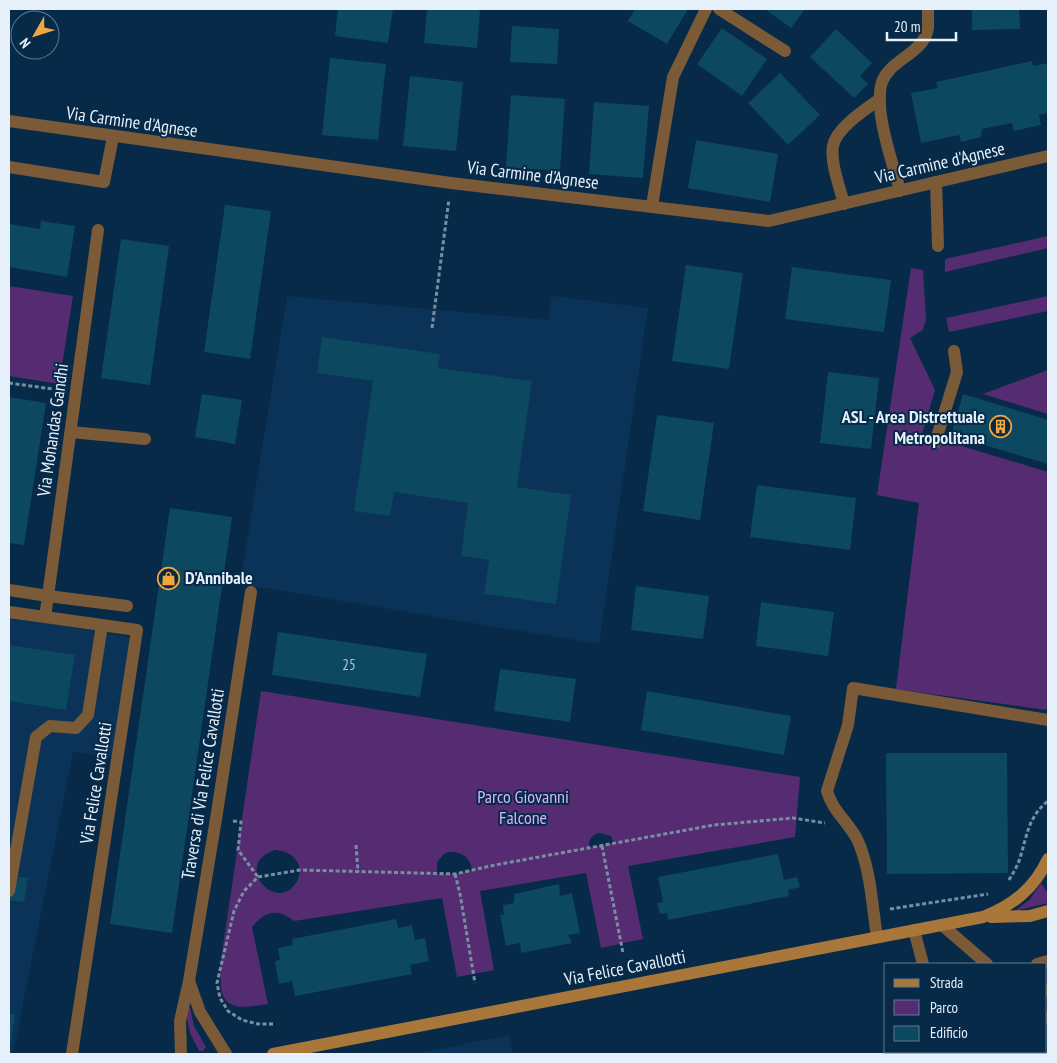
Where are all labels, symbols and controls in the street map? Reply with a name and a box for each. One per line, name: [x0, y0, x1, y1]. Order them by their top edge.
north arrow: [10, 10, 60, 60]
scale bar: [887, 10, 956, 42]
text: 20 m: [894, 17, 920, 36]
text: N: [16, 35, 34, 52]
street label: Via Carmine d'Agnese: [64, 101, 199, 142]
street label: Via Carmine d'Agnese: [872, 136, 1007, 189]
street label: Via Carmine d'Agnese: [465, 155, 600, 194]
street label: Via Mohandas Gandhi: [32, 362, 73, 499]
place label: ASL - Area Distrettuale Metropolitana: [841, 405, 985, 449]
building icon: ASL - Area Distrettuale Metropolitana: [989, 415, 1013, 439]
shop icon: D'Annibale: [157, 566, 181, 590]
place label: D'Annibale: [185, 566, 253, 589]
house number: 25: [342, 655, 356, 674]
street label: Traversa di Via Felice Cavallotti: [176, 687, 229, 881]
street label: Via Felice Cavallotti: [74, 720, 116, 846]
park label: Parco Giovanni Falcone: [477, 785, 569, 829]
street label: Via Felice Cavallotti: [561, 944, 687, 991]
legend: [884, 963, 1047, 1053]
text: Strada: [930, 973, 963, 992]
text: Parco: [930, 998, 958, 1017]
text: Edificio: [930, 1023, 968, 1042]

